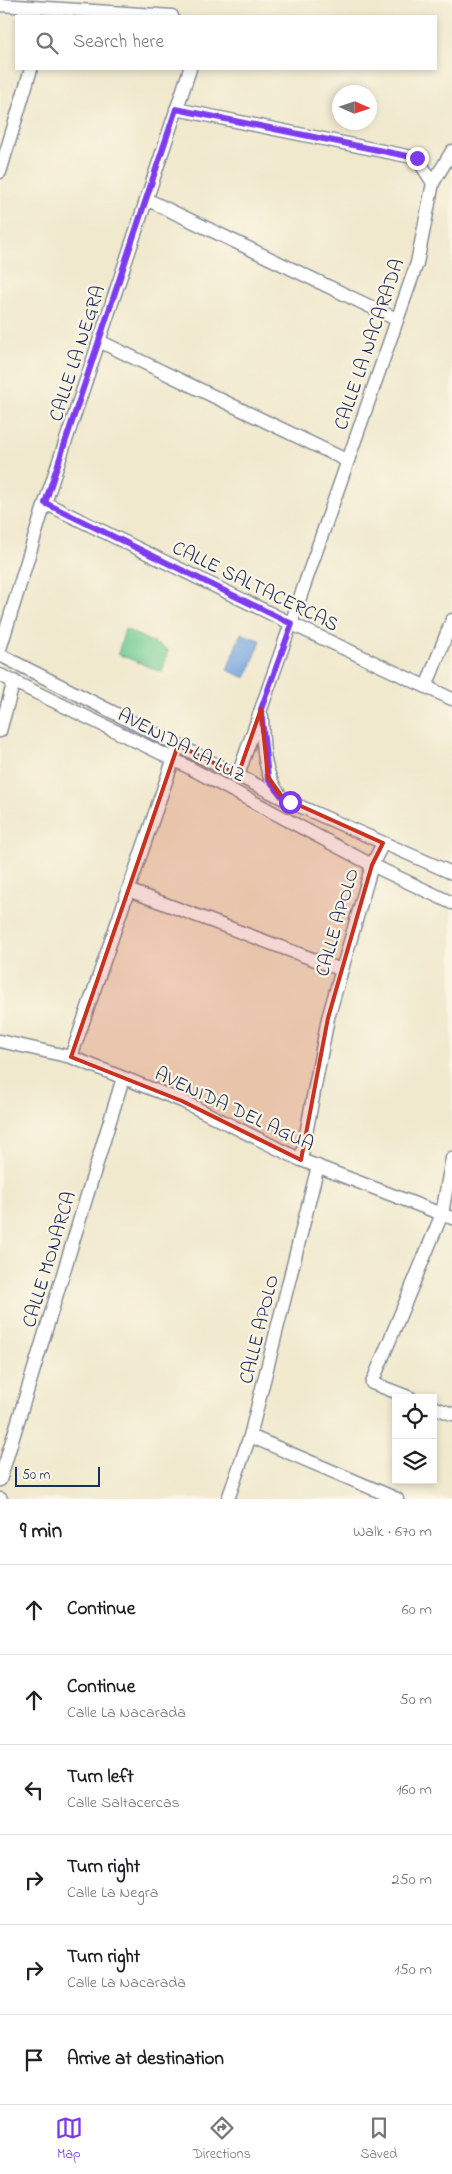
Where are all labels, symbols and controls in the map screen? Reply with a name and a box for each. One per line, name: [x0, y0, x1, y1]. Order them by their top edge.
search box: [15, 15, 437, 70]
icon: search: [33, 29, 61, 57]
text: Search here: [73, 29, 164, 56]
north arrow: [332, 85, 377, 130]
route end: [406, 147, 429, 170]
street label: CALLE LA NACARADA: [327, 255, 413, 434]
street label: CALLE LA NEGRA: [43, 282, 114, 426]
street label: CALLE SALTACERCAS: [167, 534, 343, 640]
street label: AVENIDA LA LUZ: [112, 701, 250, 791]
route start: [279, 791, 302, 814]
street label: CALLE APOLO: [309, 865, 368, 980]
street label: AVENIDA DEL AGUA: [149, 1061, 318, 1160]
street label: CALLE MONARCA: [16, 1188, 85, 1331]
street label: CALLE APOLO: [233, 1272, 288, 1387]
map controls: [392, 1394, 437, 1484]
button: locate: [392, 1394, 437, 1439]
button: layers: [392, 1439, 437, 1484]
scale bar: [15, 1464, 100, 1487]
text: 50 m: [22, 1465, 50, 1486]
text: 9 min: [20, 1517, 62, 1547]
text: Walk · 670 m: [353, 1520, 432, 1544]
icon: ahead: [20, 1596, 48, 1624]
text: Continue: [67, 1596, 135, 1623]
text: 60 m: [402, 1598, 432, 1622]
text: Continue: [67, 1674, 135, 1701]
icon: ahead: [20, 1686, 48, 1714]
text: 50 m: [400, 1688, 432, 1712]
text: Calle La Nacarada: [67, 1701, 186, 1725]
text: Turn left: [67, 1764, 134, 1791]
icon: left: [20, 1776, 48, 1804]
text: 160 m: [397, 1778, 432, 1802]
text: Calle Saltacercas: [67, 1791, 180, 1815]
text: Turn right: [67, 1854, 140, 1881]
icon: right: [20, 1866, 48, 1894]
text: 250 m: [392, 1868, 432, 1892]
text: Calle La Negra: [67, 1881, 158, 1905]
text: Turn right: [67, 1944, 140, 1971]
icon: right: [20, 1956, 48, 1984]
text: 150 m: [394, 1958, 432, 1982]
text: Calle La Nacarada: [67, 1971, 186, 1995]
icon: arrive: [20, 2046, 48, 2074]
text: Arrive at destination: [67, 2046, 224, 2073]
tab: Map: [55, 2114, 83, 2165]
tab: Directions: [193, 2114, 251, 2165]
tab: Saved: [361, 2114, 397, 2165]

